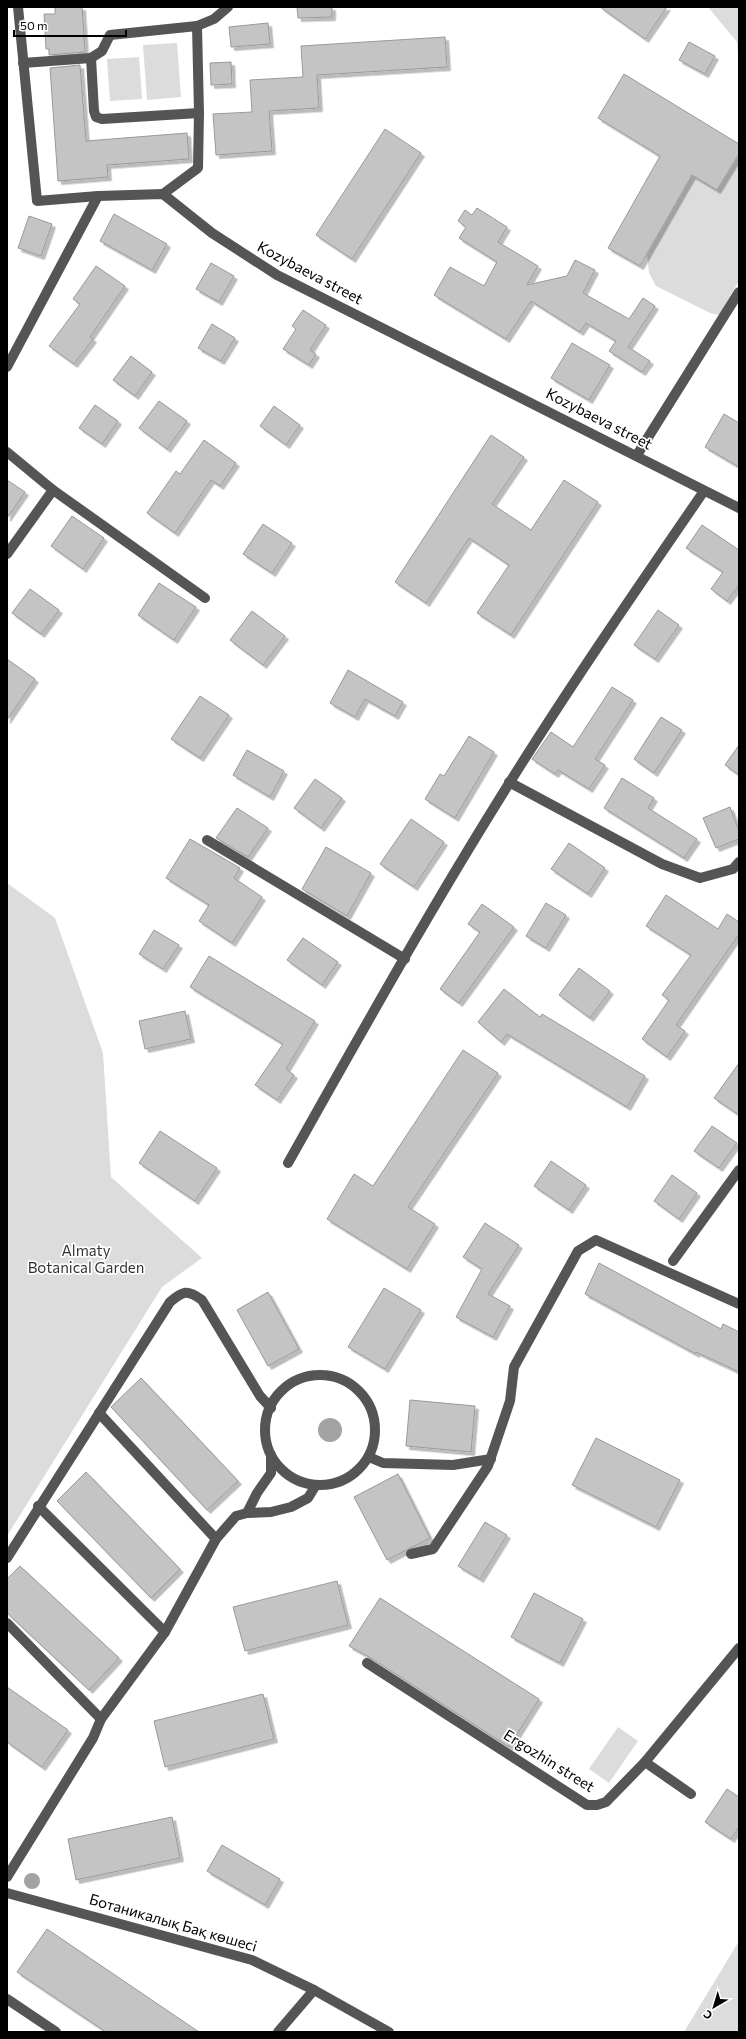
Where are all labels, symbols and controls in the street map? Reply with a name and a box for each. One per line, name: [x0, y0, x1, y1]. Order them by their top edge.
scale bar: [14, 12, 126, 38]
text: 50 m: [20, 18, 48, 32]
street label: Kozybaeva street: [255, 237, 366, 308]
street label: Kozybaeva street: [543, 384, 656, 453]
park label: Almaty Botanical Garden: [28, 1241, 144, 1276]
street label: Ergozhin street: [501, 1725, 598, 1795]
street label: Ботаникалық Бақ көшесі: [87, 1889, 259, 1955]
north arrow: [694, 1987, 734, 2027]
text: С: [700, 2008, 715, 2023]

